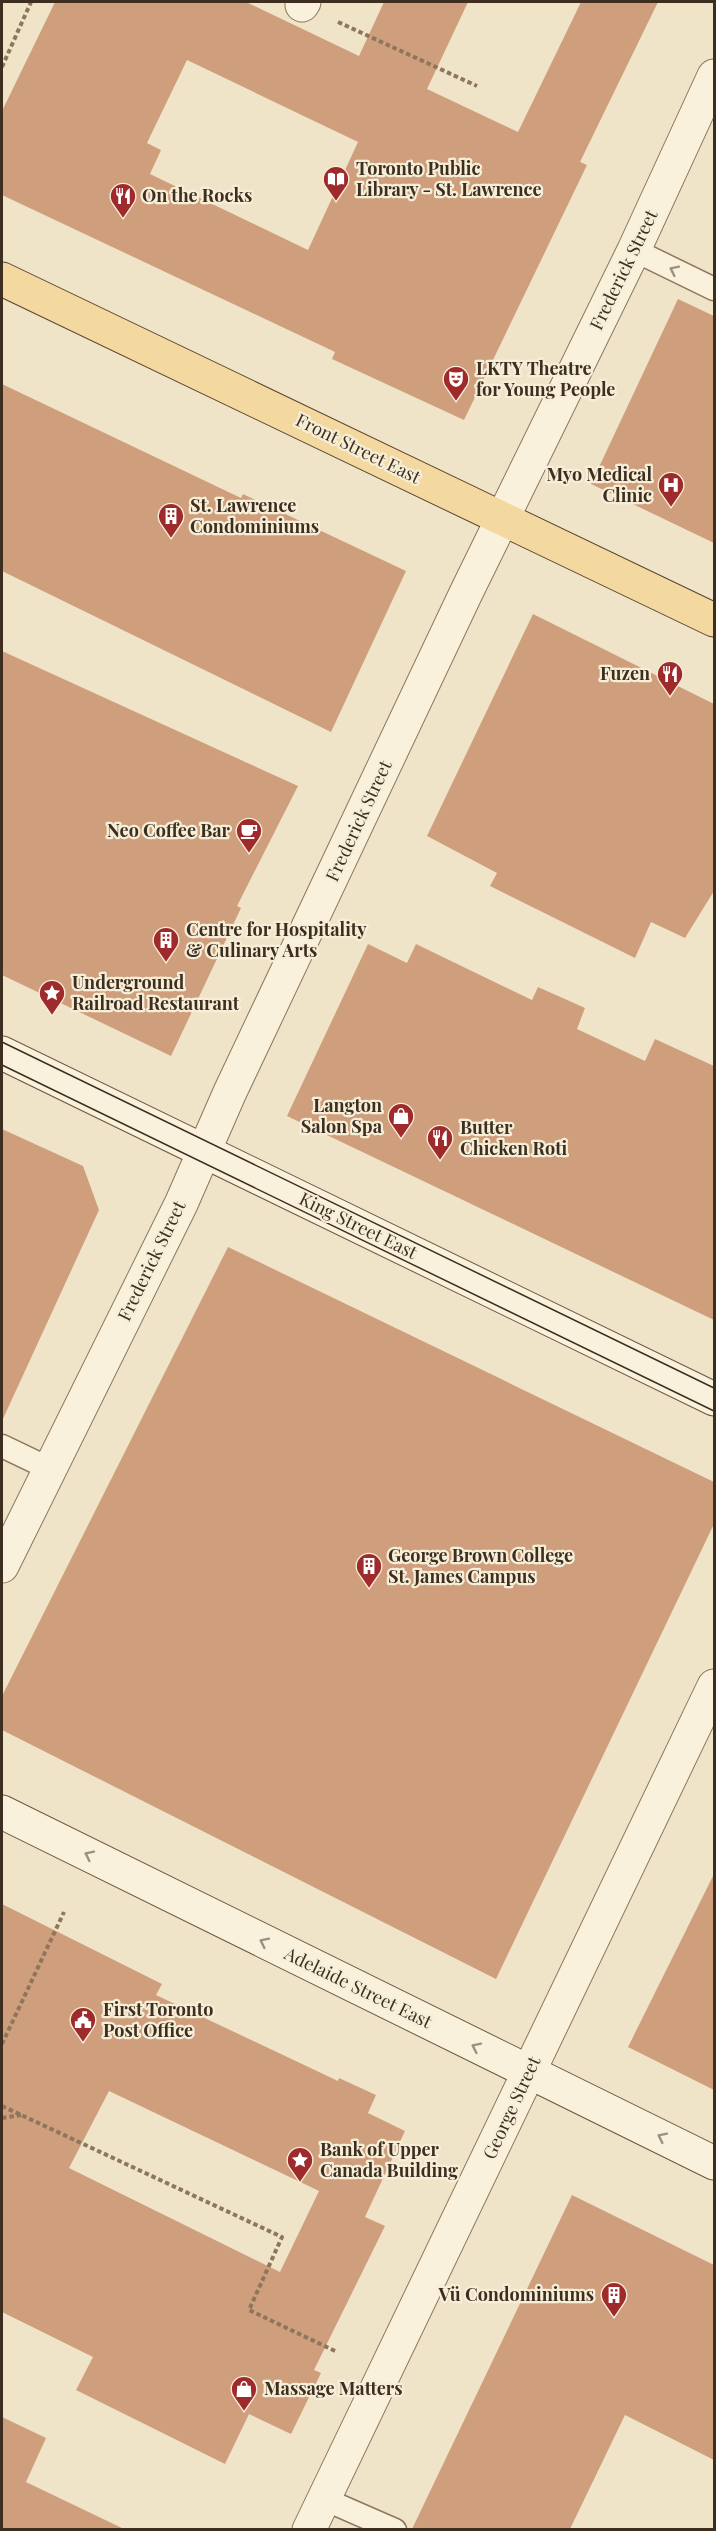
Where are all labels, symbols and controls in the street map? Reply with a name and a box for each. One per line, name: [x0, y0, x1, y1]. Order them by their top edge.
place label: Toronto Public Library - St. Lawrence: [356, 156, 542, 201]
library icon: Toronto Public Library - St. Lawrence: [321, 164, 351, 202]
restaurant icon: On the Rocks: [108, 181, 138, 219]
place label: On the Rocks: [142, 183, 252, 207]
street label: Frederick Street: [584, 205, 663, 334]
one-way arrow: [669, 266, 680, 278]
place label: LKTY Theatre for Young People: [476, 356, 615, 401]
theatre icon: LKTY Theatre for Young People: [441, 364, 471, 402]
street label: Front Street East: [292, 408, 425, 489]
place label: Myo Medical Clinic: [546, 462, 652, 507]
hospital icon: Myo Medical Clinic: [656, 470, 686, 508]
place label: St. Lawrence Condominiums: [190, 493, 319, 538]
building icon: St. Lawrence Condominiums: [156, 501, 186, 539]
restaurant icon: Fuzen: [655, 659, 685, 697]
place label: Fuzen: [600, 661, 650, 685]
street label: Frederick Street: [320, 756, 397, 885]
cafe icon: Neo Coffee Bar: [234, 816, 264, 854]
place label: Neo Coffee Bar: [107, 818, 231, 842]
place label: Centre for Hospitality & Culinary Arts: [186, 917, 367, 962]
building icon: Centre for Hospitality & Culinary Arts: [151, 925, 181, 963]
place label: Underground Railroad Restaurant: [72, 970, 240, 1015]
place icon: Underground Railroad Restaurant: [37, 978, 67, 1016]
place label: Langton Salon Spa: [301, 1093, 383, 1138]
shop icon: Langton Salon Spa: [386, 1101, 416, 1139]
place label: Butter Chicken Roti: [460, 1115, 568, 1160]
restaurant icon: Butter Chicken Roti: [425, 1123, 455, 1161]
street label: King Street East: [295, 1186, 422, 1264]
street label: Frederick Street: [112, 1196, 191, 1325]
place label: George Brown College St. James Campus: [388, 1543, 573, 1588]
building icon: George Brown College St. James Campus: [354, 1551, 384, 1589]
one-way arrow: [84, 1851, 95, 1863]
one-way arrow: [259, 1937, 270, 1949]
street label: Adelaide Street East: [280, 1941, 437, 2033]
place label: First Toronto Post Office: [103, 1997, 213, 2042]
public building icon: First Toronto Post Office: [68, 2005, 98, 2043]
one-way arrow: [472, 2042, 483, 2054]
street label: George Street: [477, 2052, 546, 2163]
one-way arrow: [657, 2133, 668, 2145]
place label: Bank of Upper Canada Building: [320, 2137, 458, 2182]
place icon: Bank of Upper Canada Building: [285, 2145, 315, 2183]
building icon: Vü Condominiums: [599, 2280, 629, 2318]
place label: Vü Condominiums: [438, 2282, 594, 2306]
shop icon: Massage Matters: [229, 2374, 259, 2412]
place label: Massage Matters: [264, 2376, 402, 2400]

